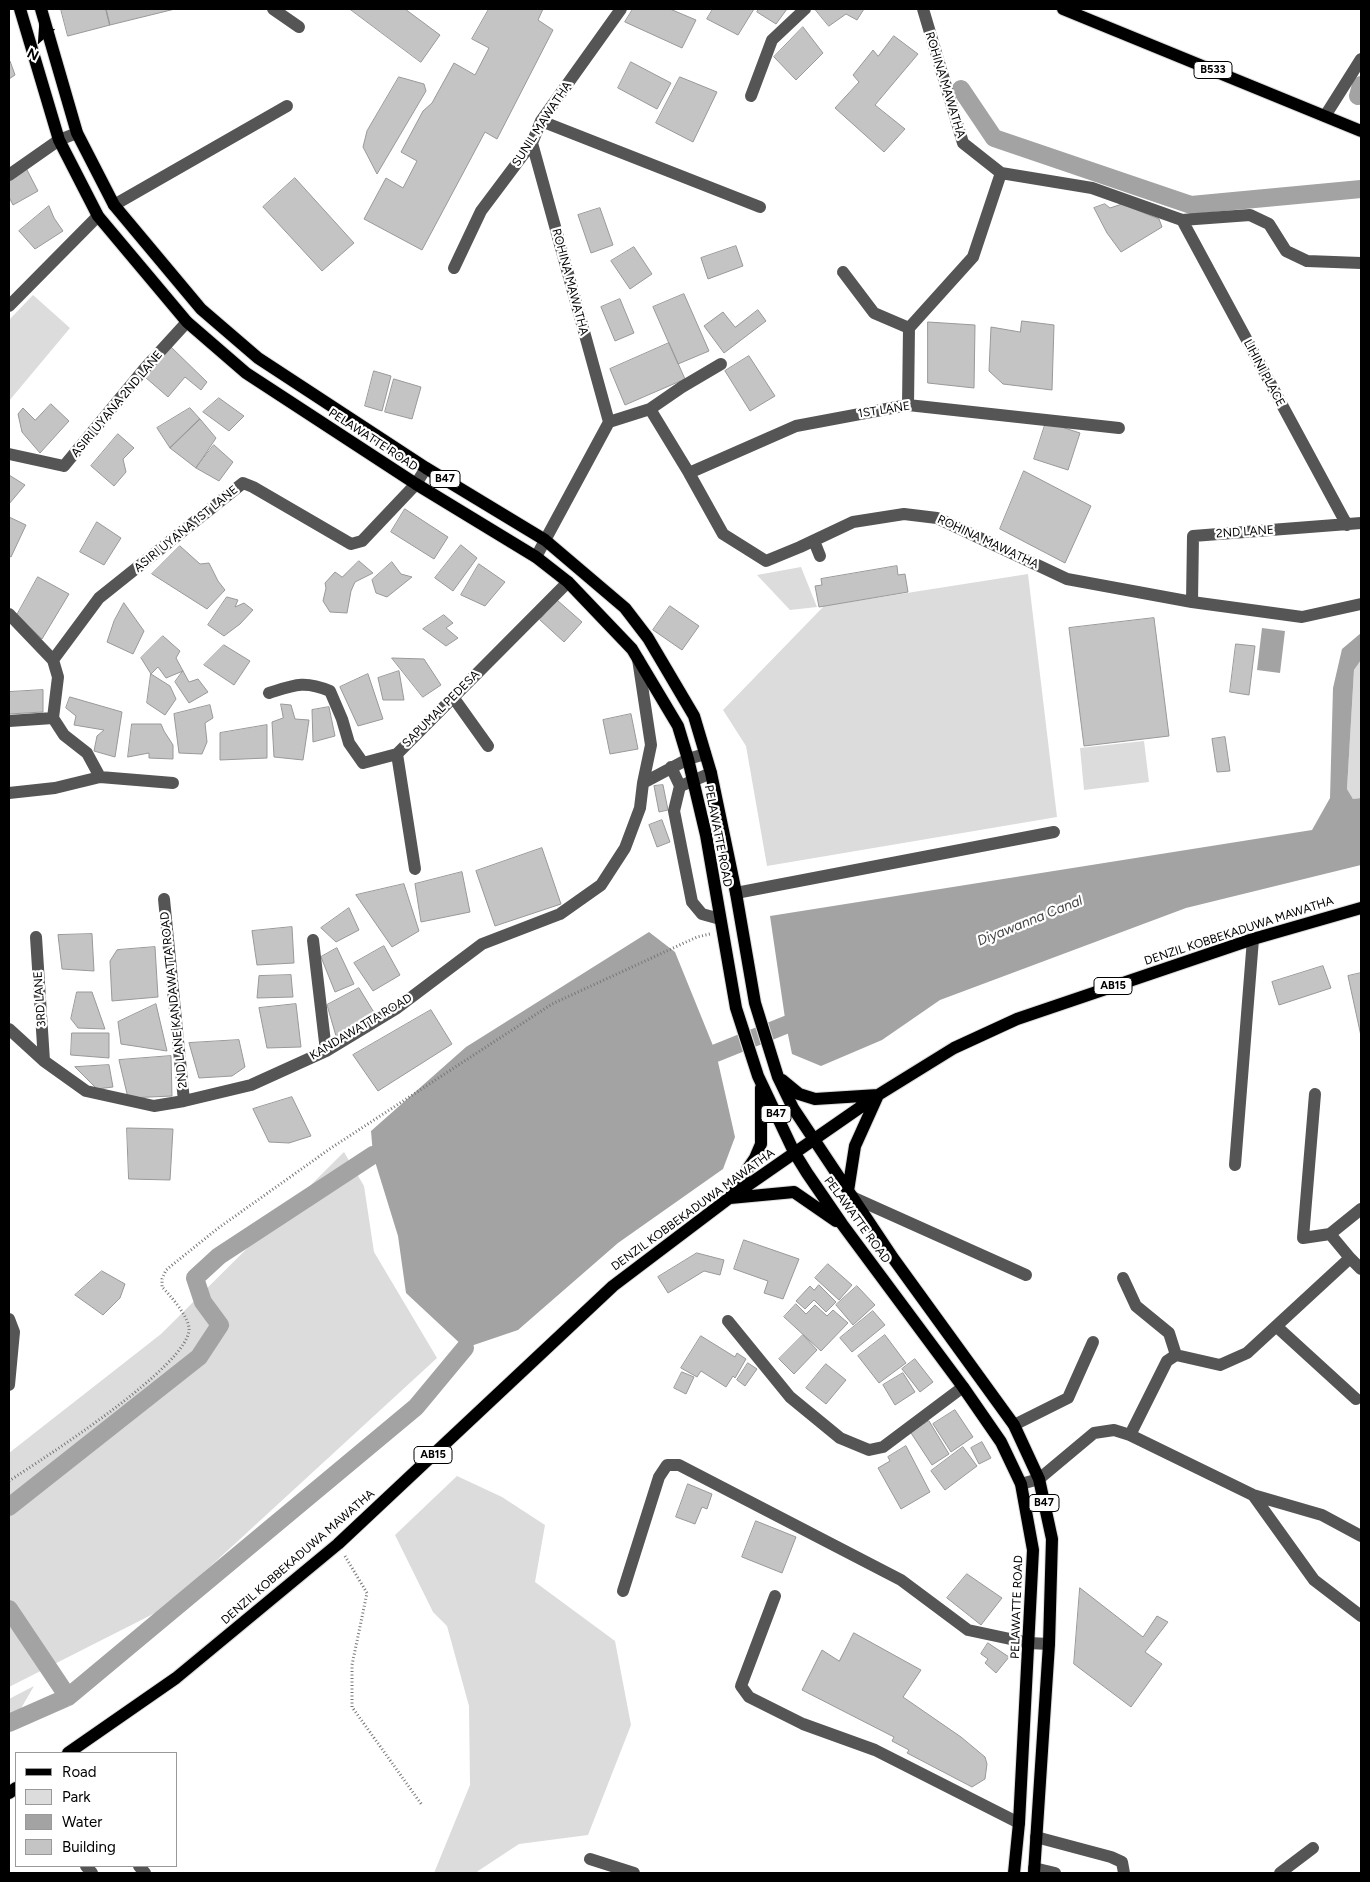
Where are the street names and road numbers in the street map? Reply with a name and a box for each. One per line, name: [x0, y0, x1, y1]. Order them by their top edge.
street label: ROHINA MAWATHA: [922, 30, 968, 140]
road number: B533: [1194, 62, 1232, 78]
street label: SUNIL MAWATHA: [509, 79, 575, 169]
street label: ROHINA MAWATHA: [549, 227, 591, 337]
street label: LIHINI PLACE: [1240, 337, 1288, 409]
street label: ASIRI UYANA 2ND LANE: [68, 348, 166, 460]
street label: 1ST LANE: [857, 399, 911, 421]
street label: PELAWATTE ROAD: [326, 406, 420, 474]
road number: B47: [430, 470, 460, 488]
street label: ASIRI UYANA 1ST LANE: [131, 483, 241, 575]
street label: ROHINA MAWATHA: [935, 512, 1041, 572]
street label: 2ND LANE: [1216, 523, 1274, 541]
street label: SAPUMAL PEDESA: [399, 667, 483, 751]
street label: PELAWATTE ROAD: [701, 784, 735, 888]
street label: DENZIL KOBBEKADUWA MAWATHA: [1143, 894, 1335, 968]
street label: 2ND LANE KANDAWATTA ROAD: [158, 911, 190, 1089]
street label: 3RD LANE: [31, 971, 49, 1027]
road number: AB15: [1094, 978, 1132, 994]
street label: KANDAWATTA ROAD: [307, 991, 415, 1063]
road number: B47: [761, 1106, 791, 1122]
street label: DENZIL KOBBEKADUWA MAWATHA: [609, 1146, 777, 1274]
street label: PELAWATTE ROAD: [821, 1174, 893, 1266]
road number: AB15: [414, 1446, 452, 1464]
street label: DENZIL KOBBEKADUWA MAWATHA: [218, 1487, 378, 1627]
road number: B47: [1029, 1495, 1059, 1512]
street label: PELAWATTE ROAD: [1008, 1555, 1026, 1659]

